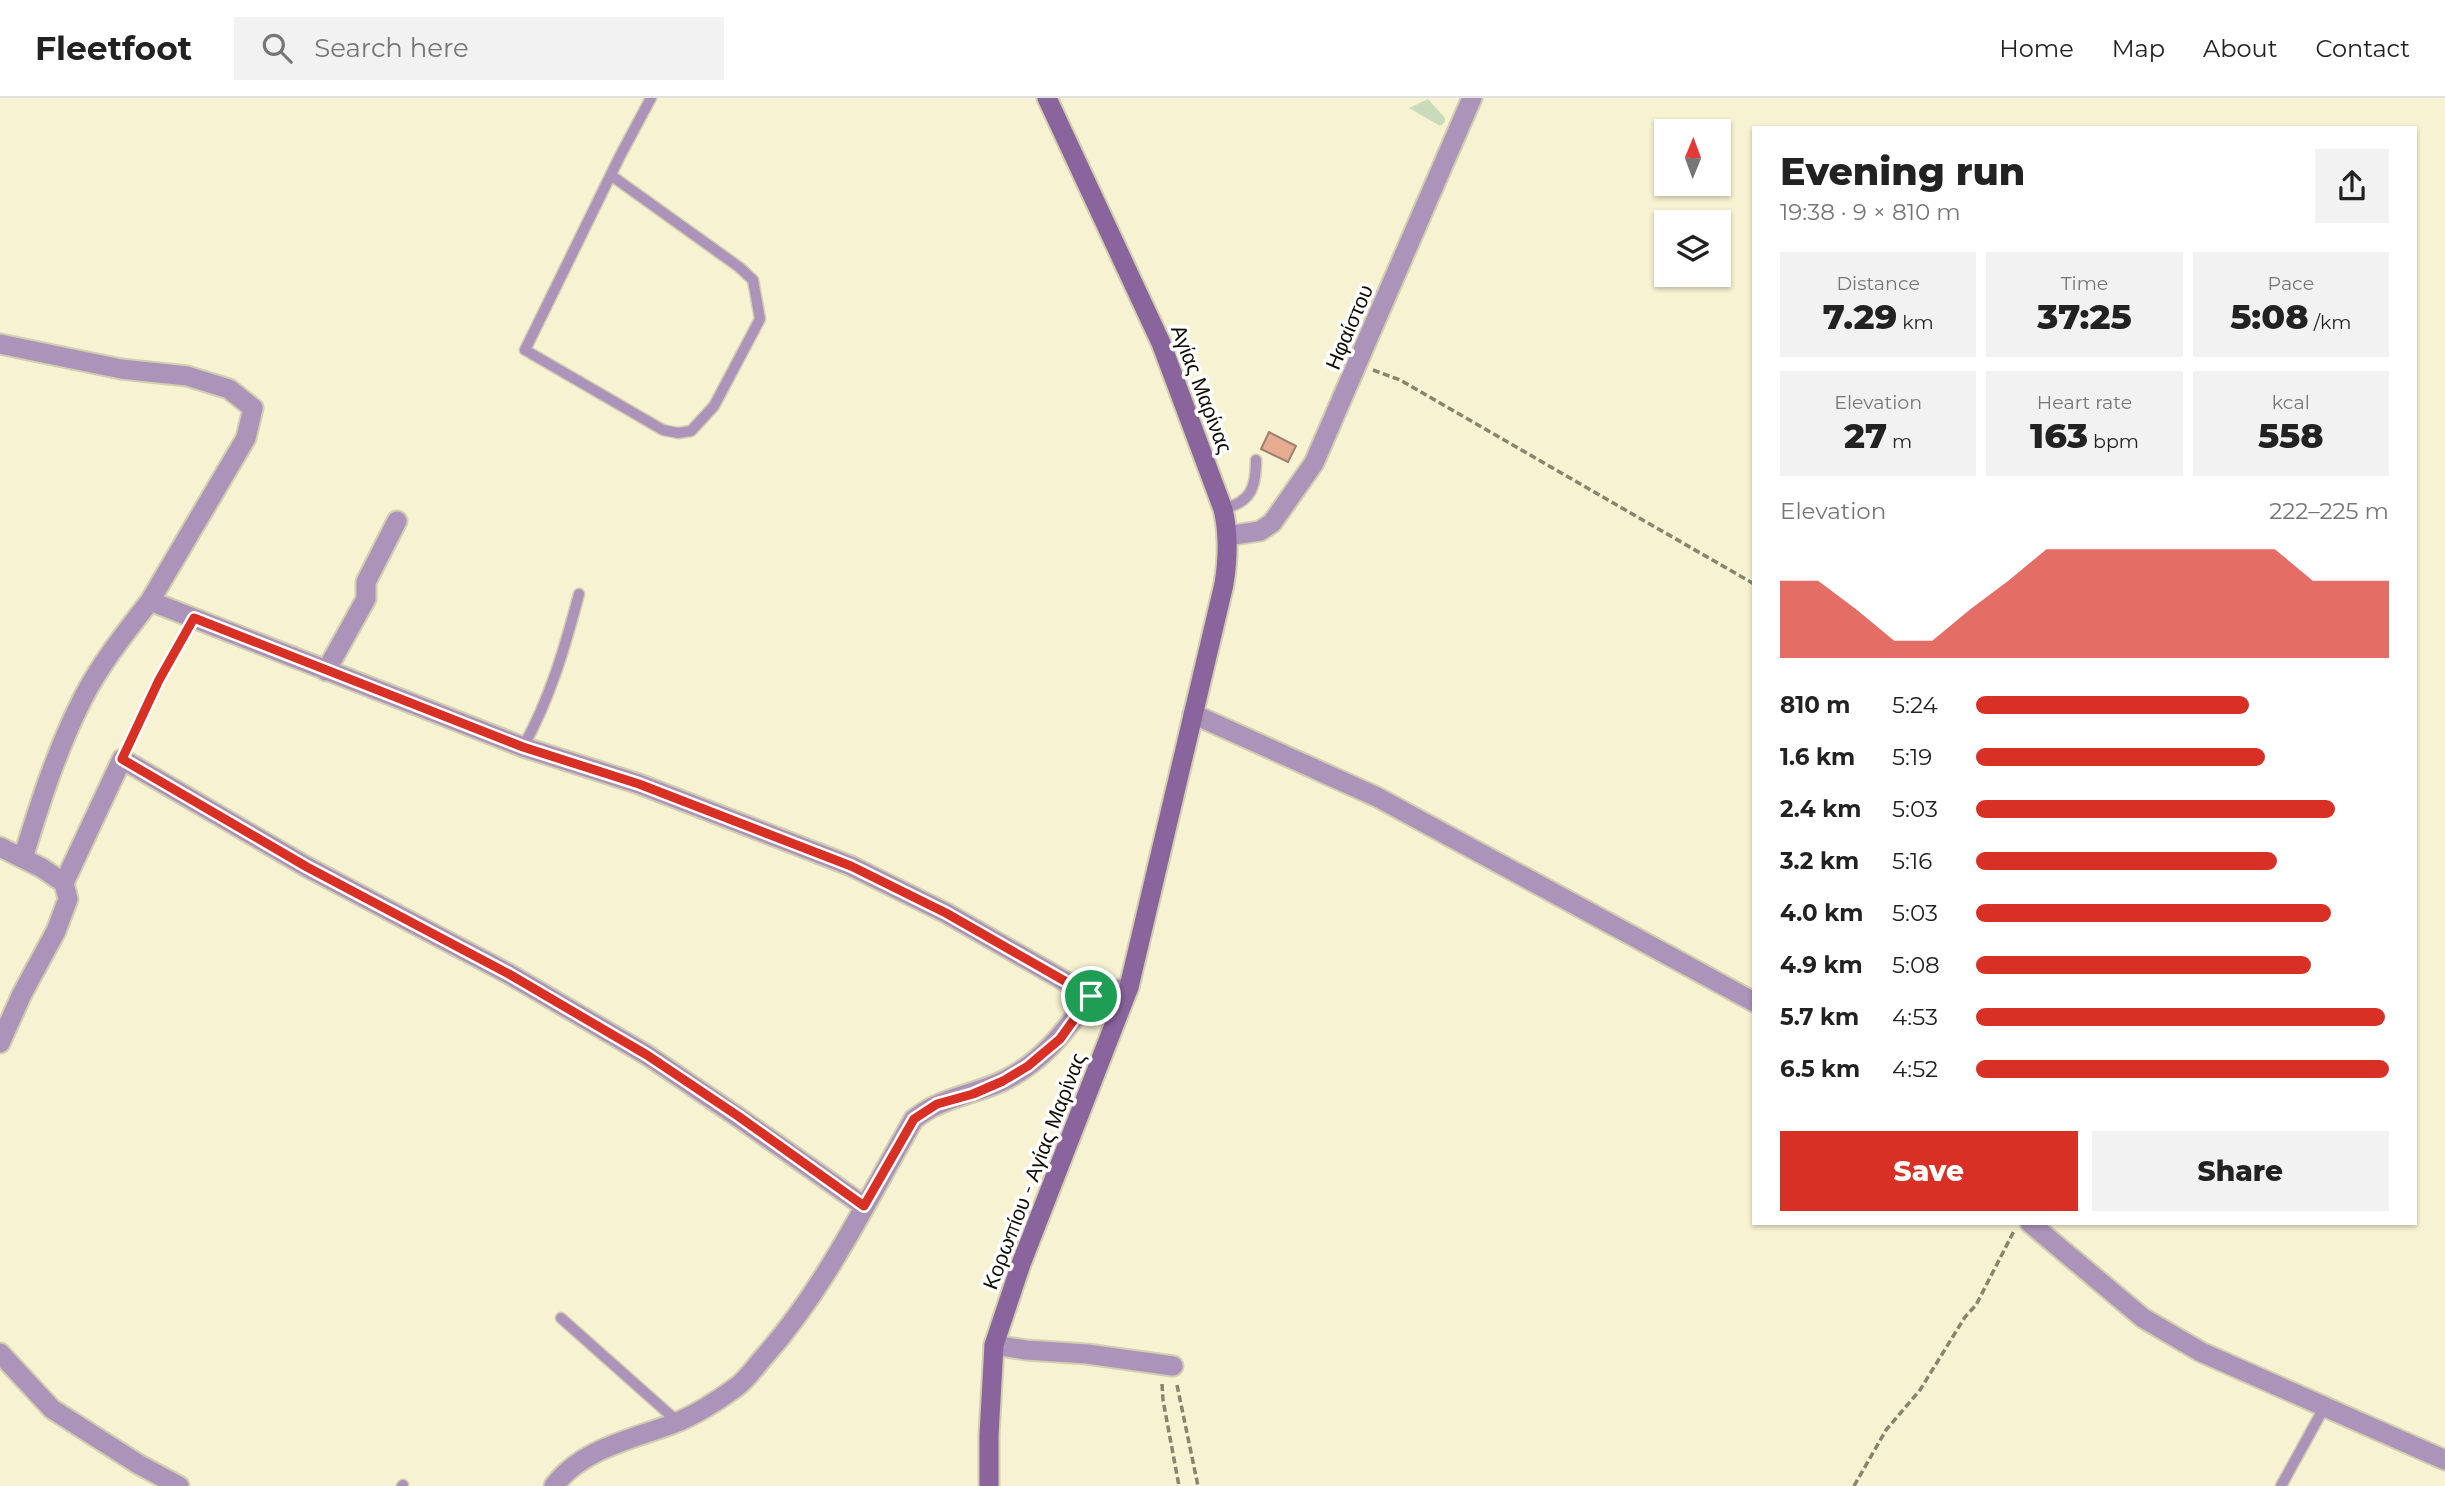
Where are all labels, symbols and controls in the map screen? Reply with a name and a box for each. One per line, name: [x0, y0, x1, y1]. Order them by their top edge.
search box: [234, 17, 724, 80]
text: Fleetfoot: [35, 28, 192, 68]
icon: search: [258, 29, 296, 67]
text: Search here: [314, 32, 469, 64]
text: Home: [1999, 34, 2074, 63]
text: Map: [2112, 34, 2165, 63]
text: About: [2203, 34, 2277, 63]
text: Contact: [2315, 34, 2410, 63]
north arrow: [1654, 119, 1731, 196]
map controls: [1654, 119, 1731, 287]
text: Evening run: [1780, 148, 2025, 195]
button: share: [2315, 149, 2389, 223]
text: 19:38 · 9 × 810 m: [1780, 198, 1961, 226]
button: layers: [1654, 210, 1731, 287]
text: Distance: [1836, 272, 1920, 295]
text: Time: [2061, 272, 2108, 295]
text: Pace: [2268, 272, 2314, 295]
street label: Ηφαίστου: [1320, 281, 1378, 373]
text: 7.29: [1823, 295, 1897, 338]
text: 37:25: [2037, 295, 2132, 338]
text: 5:08: [2230, 295, 2309, 338]
text: km: [1897, 311, 1934, 334]
text: /km: [2309, 311, 2352, 334]
street label: Αγίας Μαρίνας: [1166, 321, 1238, 457]
text: Elevation: [1834, 391, 1922, 414]
text: Heart rate: [2037, 391, 2132, 414]
text: kcal: [2272, 391, 2310, 414]
text: 27: [1844, 414, 1887, 457]
text: 163: [2030, 414, 2088, 457]
text: 558: [2258, 414, 2324, 457]
text: m: [1887, 430, 1912, 453]
text: bpm: [2088, 430, 2139, 453]
text: Elevation: [1780, 497, 1886, 525]
text: 222–225 m: [2269, 497, 2389, 525]
text: 810 m: [1780, 691, 1850, 719]
text: 5:24: [1892, 691, 1938, 719]
text: 1.6 km: [1780, 743, 1855, 771]
text: 5:19: [1892, 743, 1932, 771]
text: 2.4 km: [1780, 795, 1861, 823]
text: 5:03: [1892, 795, 1938, 823]
text: 3.2 km: [1780, 847, 1859, 875]
text: 5:16: [1892, 847, 1932, 875]
text: 4.0 km: [1780, 899, 1863, 927]
text: 5:03: [1892, 899, 1938, 927]
text: 4.9 km: [1780, 951, 1863, 979]
text: 5:08: [1892, 951, 1940, 979]
pin: [1061, 966, 1121, 1026]
icon: arrive: [1072, 977, 1110, 1015]
text: 5.7 km: [1780, 1003, 1859, 1031]
text: 4:53: [1892, 1003, 1938, 1031]
street label: Κορωπίου - Αγίας Μαρίνας: [977, 1049, 1091, 1293]
text: 6.5 km: [1780, 1055, 1860, 1083]
text: 4:52: [1892, 1055, 1938, 1083]
button: Save: [1780, 1131, 2078, 1211]
button: Share: [2092, 1131, 2389, 1211]

